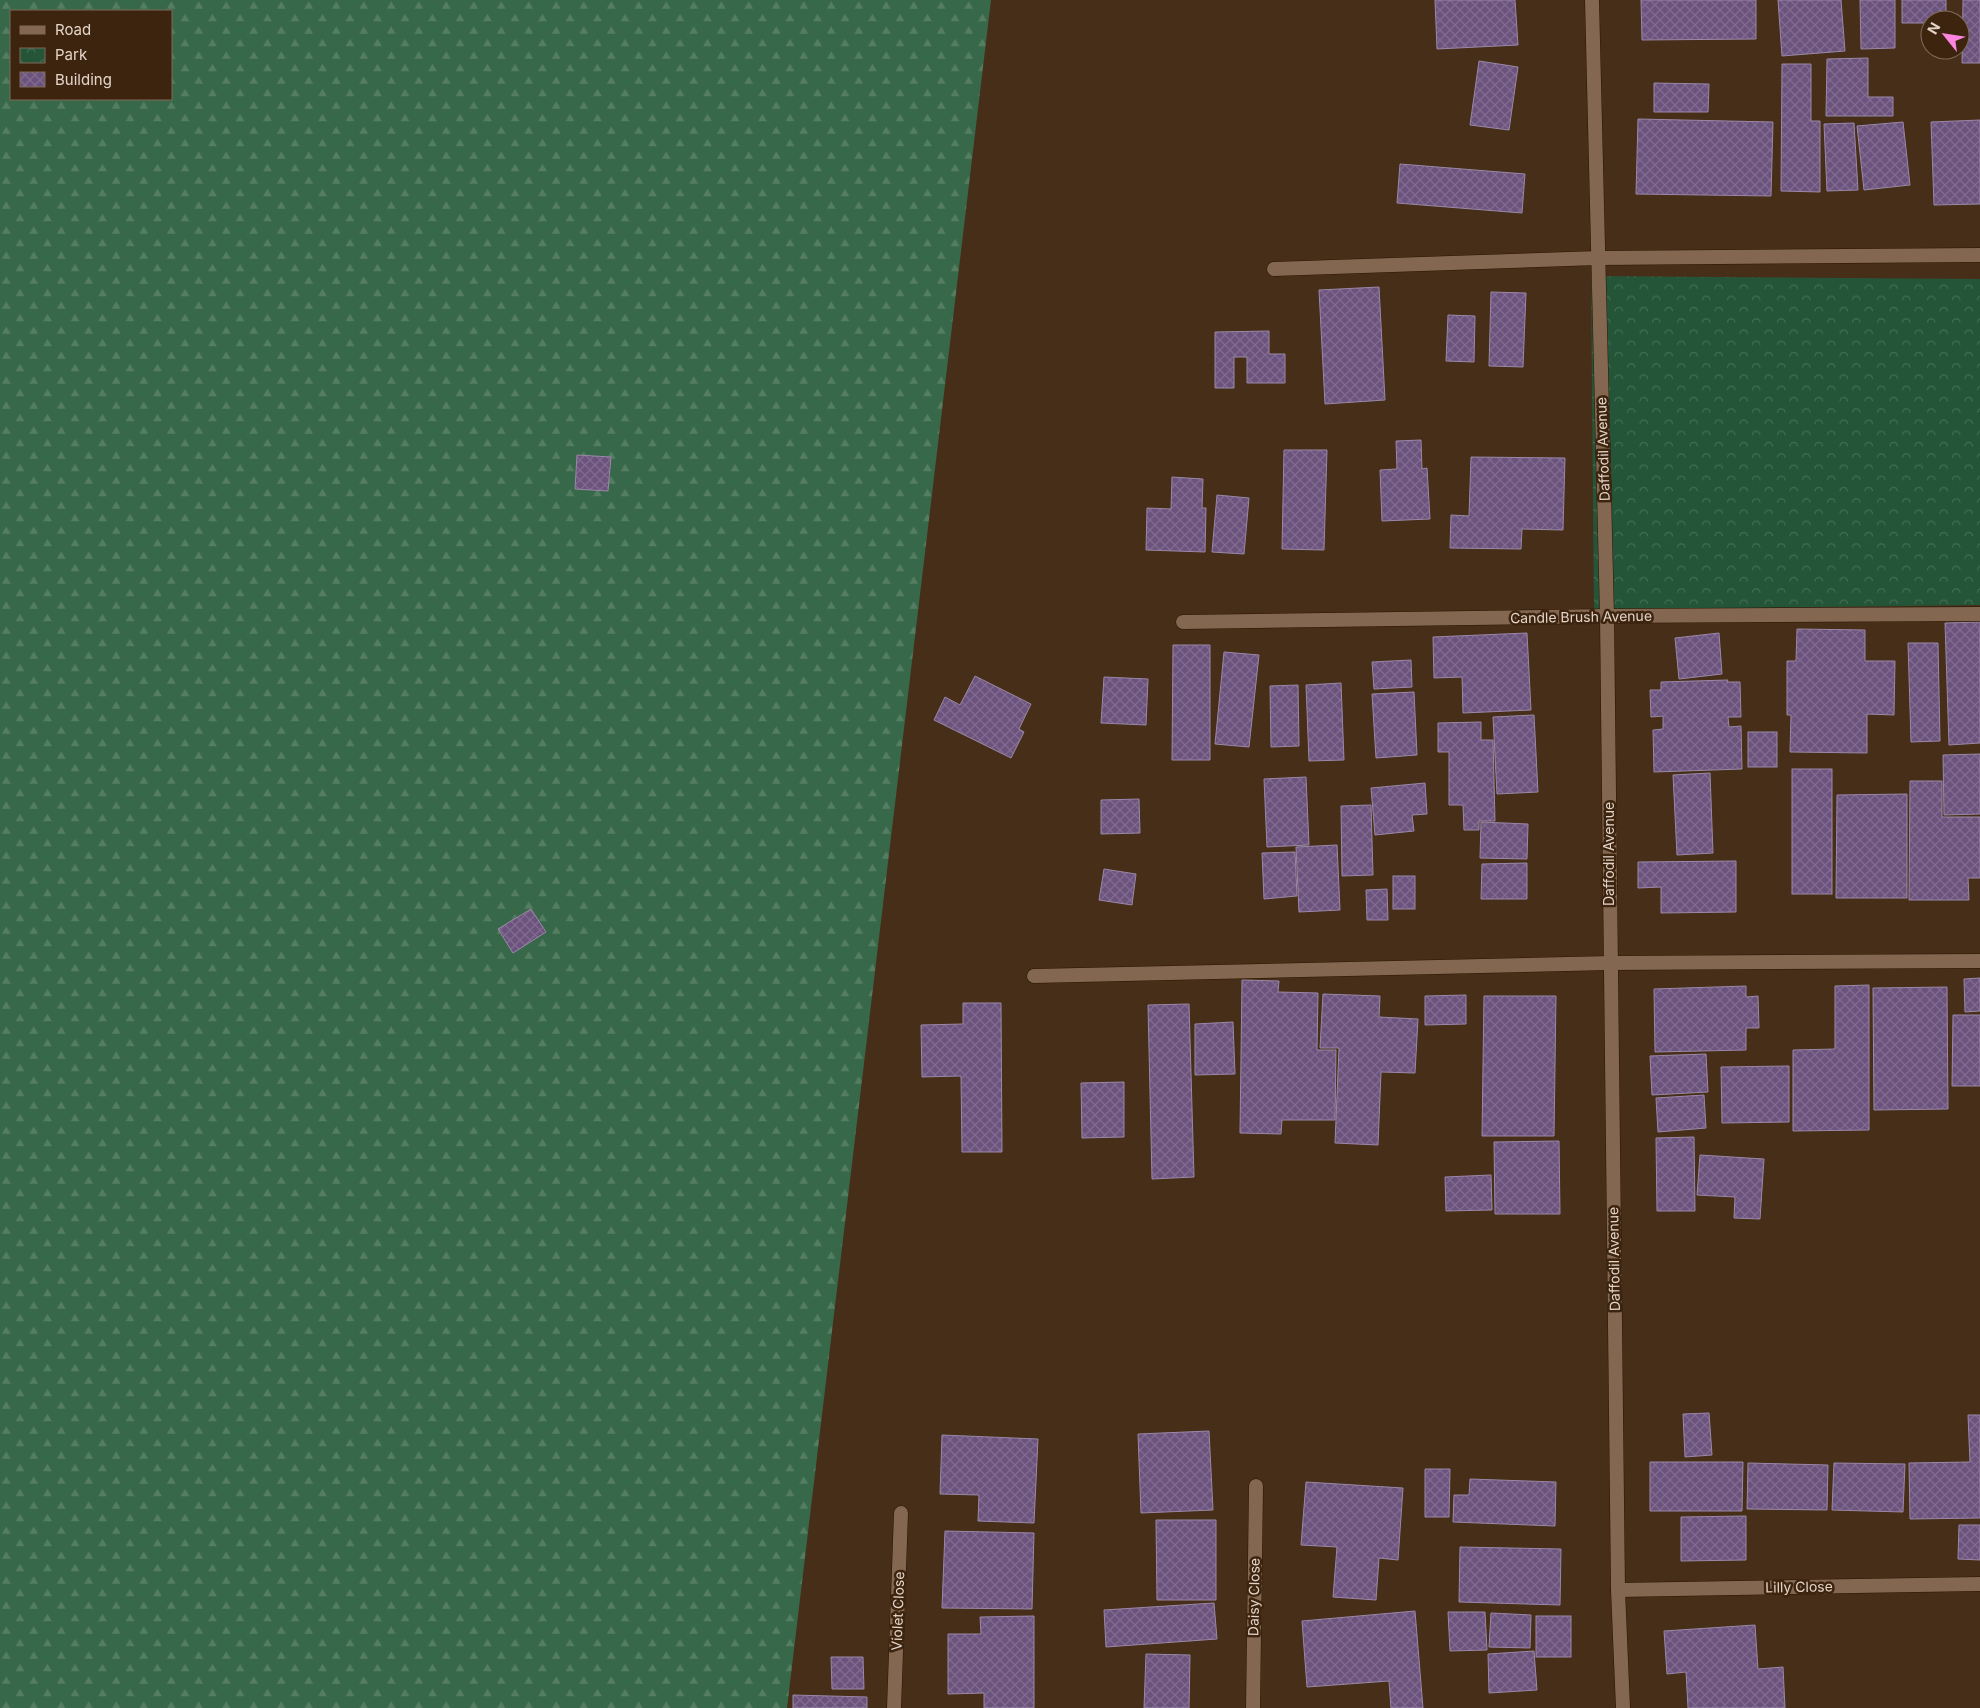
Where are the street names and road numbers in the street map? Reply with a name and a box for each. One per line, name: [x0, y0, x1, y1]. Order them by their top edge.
street label: Daffodil Avenue: [1592, 397, 1613, 501]
street label: Candle Brush Avenue: [1510, 607, 1652, 626]
street label: Daffodil Avenue: [1600, 802, 1617, 906]
street label: Daffodil Avenue: [1604, 1207, 1623, 1311]
street label: Daisy Close: [1244, 1558, 1263, 1636]
street label: Violet Close: [888, 1571, 907, 1651]
street label: Lilly Close: [1765, 1577, 1833, 1596]

